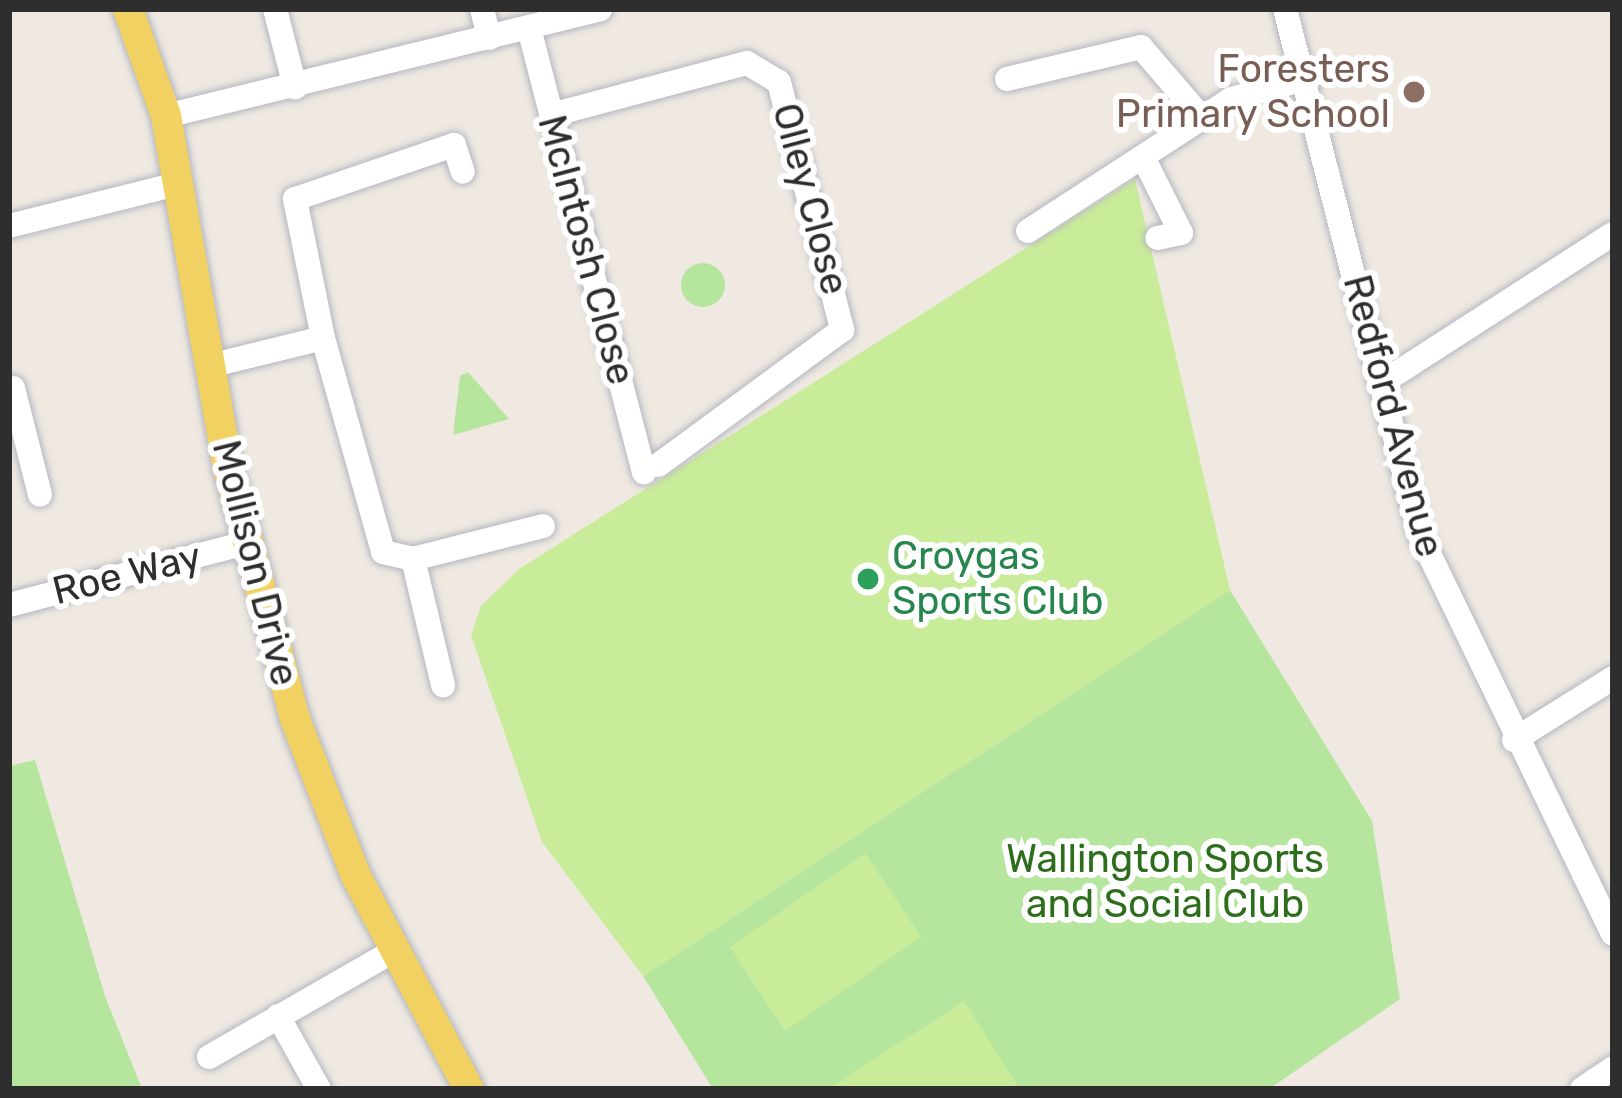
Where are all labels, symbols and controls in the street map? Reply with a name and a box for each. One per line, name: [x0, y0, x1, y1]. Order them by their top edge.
place label: Foresters Primary School: [1115, 47, 1390, 138]
marker: Foresters Primary School: [1401, 79, 1427, 105]
street label: Olley Close: [762, 98, 858, 300]
street label: McIntosh Close: [528, 110, 644, 390]
street label: Redford Avenue: [1333, 269, 1453, 563]
street label: Mollison Drive: [202, 436, 308, 690]
street label: Roe Way: [48, 533, 206, 615]
place label: Croygas Sports Club: [892, 534, 1104, 625]
marker: Croygas Sports Club: [855, 566, 881, 592]
park label: Wallington Sports and Social Club: [1006, 837, 1324, 928]

